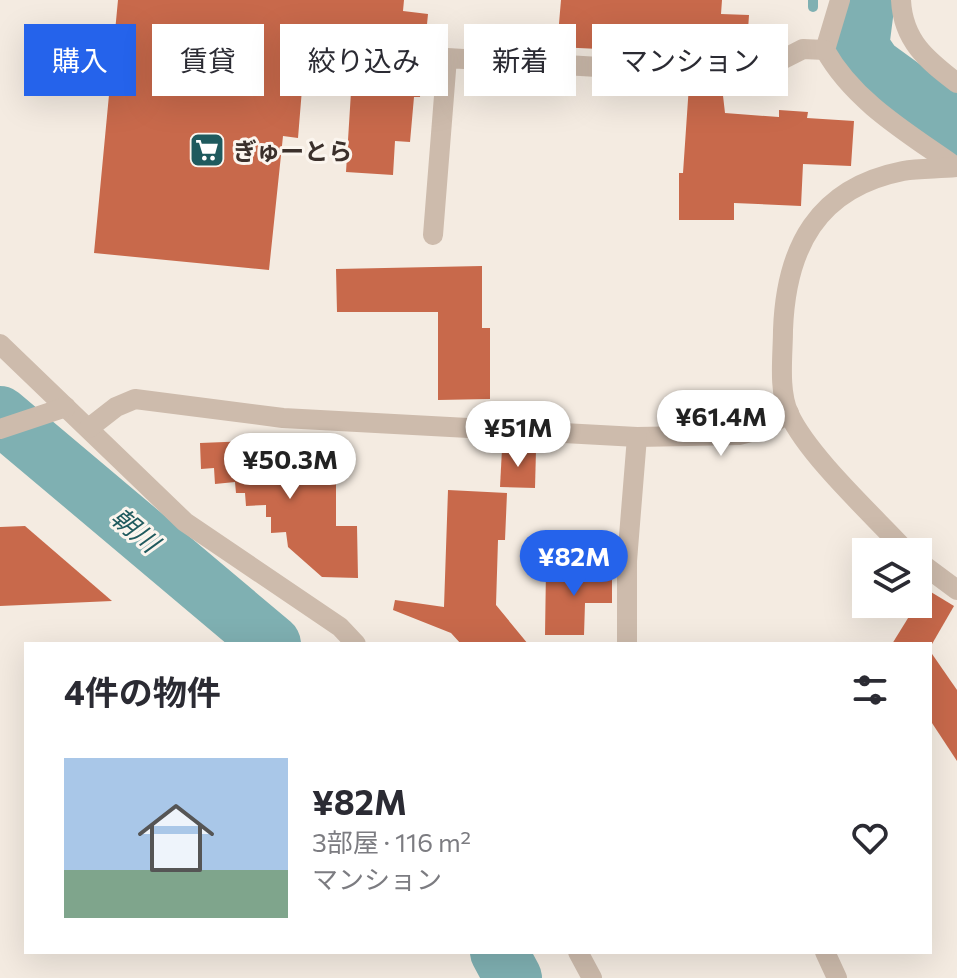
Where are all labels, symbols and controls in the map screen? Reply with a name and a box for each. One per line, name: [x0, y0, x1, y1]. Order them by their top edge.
chip: 購入: [24, 24, 136, 96]
chip: 賃貸: [152, 24, 264, 96]
chip: 絞り込み: [280, 24, 448, 96]
chip: 新着: [464, 24, 576, 96]
chip: マンション: [592, 24, 788, 96]
supermarket icon: ぎゅーとら: [188, 131, 226, 169]
place label: ぎゅーとら: [233, 136, 352, 165]
pin: ¥61.4M: [656, 390, 786, 458]
text: ¥61.4M: [675, 400, 767, 431]
pin: ¥51M: [471, 401, 565, 469]
text: ¥51M: [484, 411, 552, 442]
pin: ¥50.3M: [225, 433, 355, 501]
text: ¥50.3M: [242, 443, 338, 474]
water label: 朝川: [106, 500, 168, 560]
pin: ¥82M: [527, 530, 621, 598]
map controls: [852, 538, 932, 618]
button: layers: [852, 538, 932, 618]
text: ¥82M: [538, 540, 610, 571]
icon: filters: [848, 668, 892, 712]
text: 4件の物件: [64, 670, 221, 712]
text: ¥82M: [312, 780, 407, 822]
icon: home: [128, 790, 224, 886]
icon: heart: [848, 816, 892, 860]
text: 3部屋 · 116 m²: [312, 826, 471, 857]
text: マンション: [312, 863, 442, 894]

